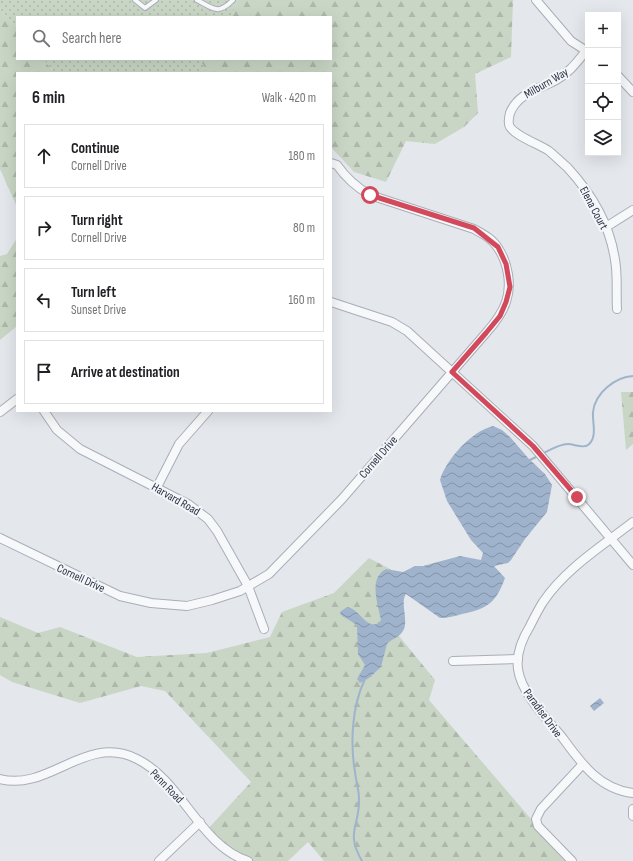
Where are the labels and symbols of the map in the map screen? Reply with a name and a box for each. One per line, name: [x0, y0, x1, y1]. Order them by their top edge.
street label: Milburn Way: [521, 65, 571, 102]
street label: Elena Court: [576, 184, 611, 233]
route start: [361, 186, 379, 204]
street label: Cornell Drive: [356, 433, 401, 482]
street label: Harvard Road: [149, 480, 203, 519]
route end: [568, 488, 586, 506]
street label: Cornell Drive: [54, 561, 107, 596]
street label: Paradise Drive: [520, 686, 565, 741]
street label: Penn Road: [147, 766, 187, 807]

